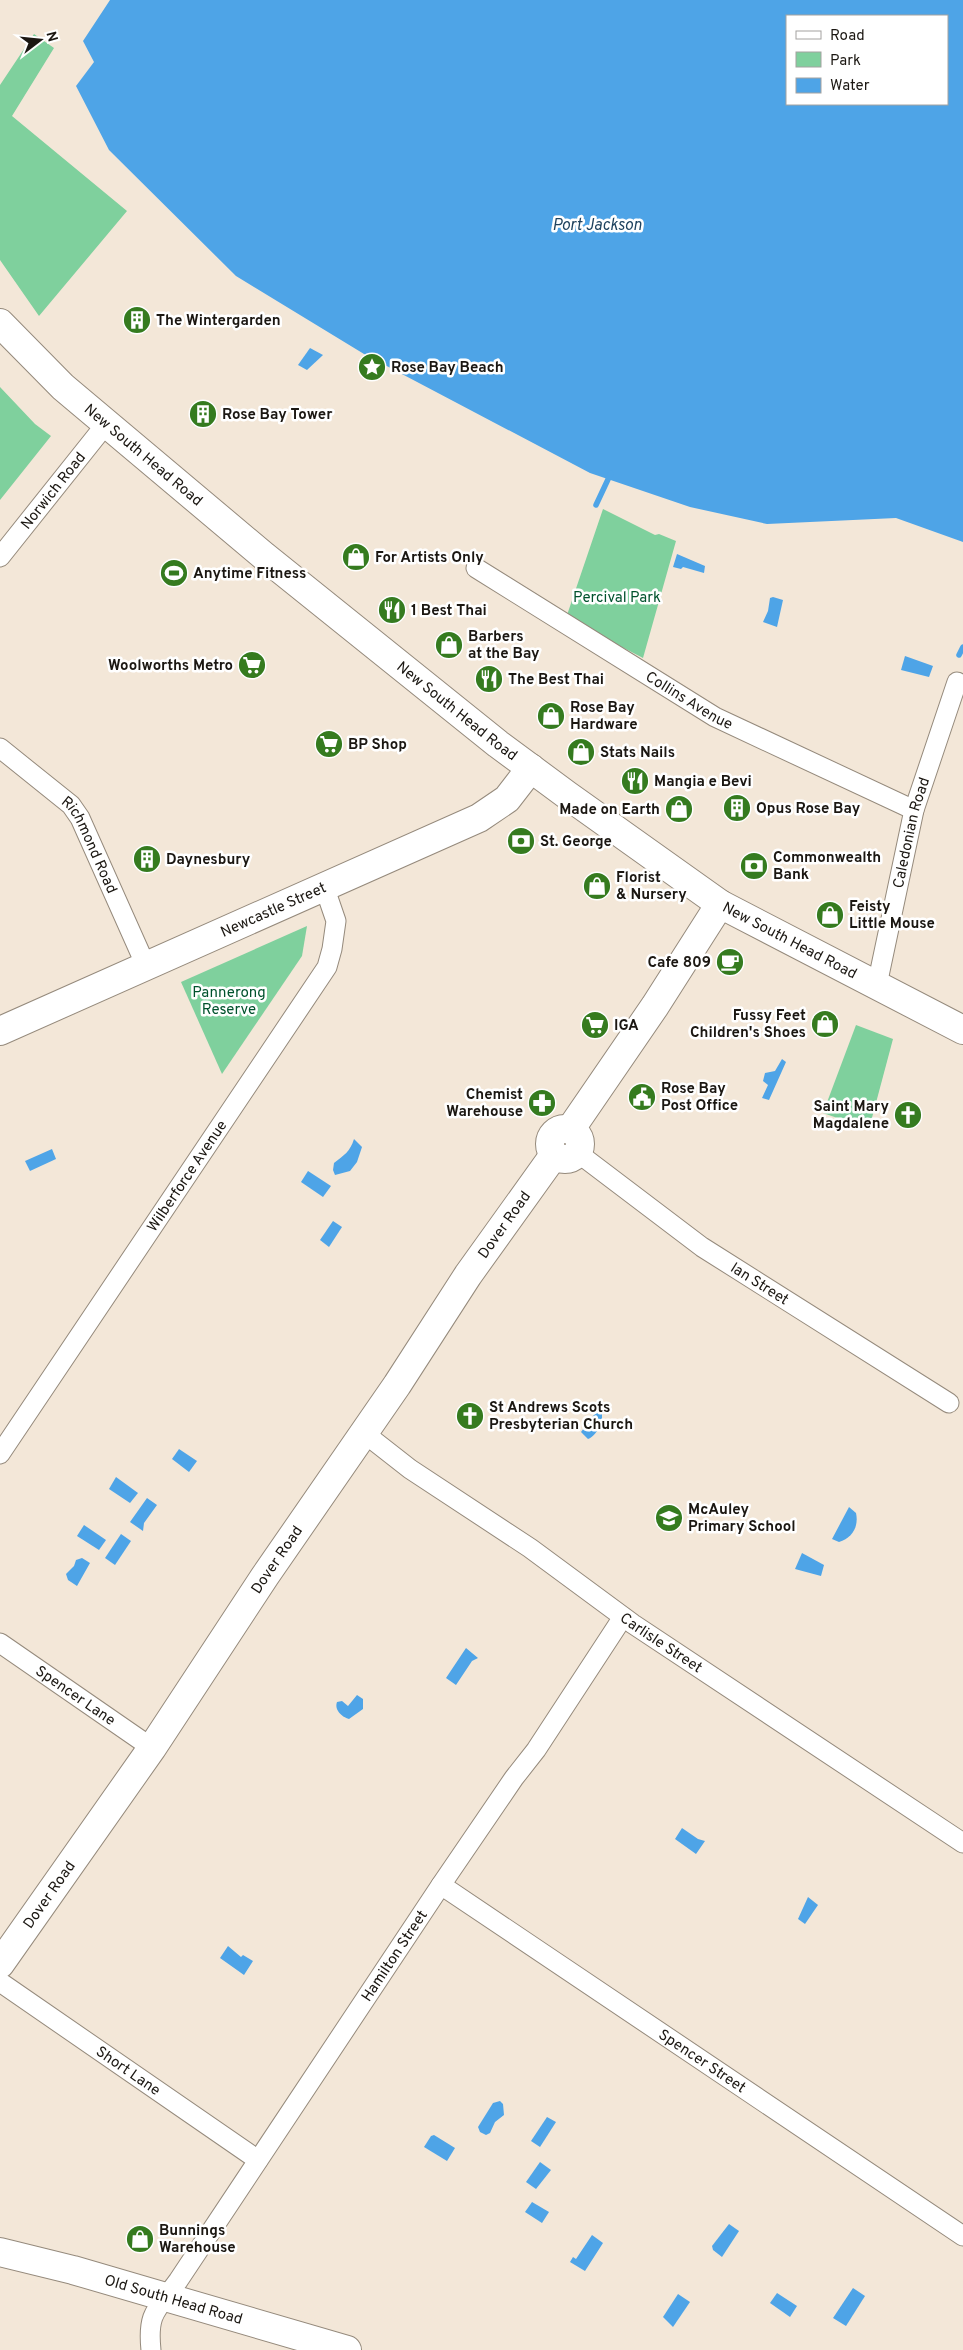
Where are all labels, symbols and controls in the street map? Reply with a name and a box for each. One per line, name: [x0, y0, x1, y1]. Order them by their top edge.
north arrow: [15, 15, 65, 65]
legend: [786, 15, 948, 105]
text: Road: [830, 27, 865, 46]
text: N: [41, 30, 61, 44]
text: Park: [830, 52, 861, 71]
text: Water: [830, 77, 870, 96]
water label: Port Jackson: [552, 216, 642, 236]
building icon: The Wintergarden: [122, 305, 152, 335]
place label: The Wintergarden: [156, 312, 281, 331]
place icon: Rose Bay Beach: [357, 352, 387, 382]
place label: Rose Bay Beach: [391, 359, 504, 378]
building icon: Rose Bay Tower: [188, 399, 218, 429]
street label: New South Head Road: [79, 401, 206, 511]
place label: Rose Bay Tower: [222, 406, 333, 425]
street label: Norwich Road: [18, 449, 91, 534]
shop icon: For Artists Only: [341, 542, 371, 572]
place label: For Artists Only: [375, 549, 484, 568]
sports icon: Anytime Fitness: [159, 558, 189, 588]
place label: Anytime Fitness: [193, 565, 306, 584]
park label: Percival Park: [573, 589, 661, 608]
restaurant icon: 1 Best Thai: [377, 595, 407, 625]
place label: 1 Best Thai: [411, 602, 487, 621]
place label: Barbers at the Bay: [468, 628, 540, 664]
shop icon: Barbers at the Bay: [434, 630, 464, 660]
supermarket icon: Woolworths Metro: [237, 650, 267, 680]
place label: Woolworths Metro: [108, 657, 233, 676]
street label: New South Head Road: [392, 658, 520, 766]
restaurant icon: The Best Thai: [474, 664, 504, 694]
street label: Collins Avenue: [641, 668, 735, 735]
place label: The Best Thai: [508, 671, 604, 690]
place label: Rose Bay Hardware: [570, 699, 638, 735]
shop icon: Rose Bay Hardware: [536, 701, 566, 731]
supermarket icon: BP Shop: [314, 729, 344, 759]
place label: BP Shop: [348, 736, 407, 755]
shop icon: Stats Nails: [566, 737, 596, 767]
place label: Stats Nails: [600, 744, 675, 763]
restaurant icon: Mangia e Bevi: [620, 766, 650, 796]
place label: Mangia e Bevi: [654, 773, 752, 792]
street label: Caledonian Road: [890, 775, 935, 890]
street label: Richmond Road: [57, 793, 120, 897]
building icon: Opus Rose Bay: [722, 793, 752, 823]
shop icon: Made on Earth: [664, 794, 694, 824]
place label: Opus Rose Bay: [756, 800, 861, 819]
place label: Made on Earth: [559, 801, 660, 820]
bank icon: St. George: [506, 826, 536, 856]
place label: St. George: [540, 833, 612, 852]
building icon: Daynesbury: [132, 844, 162, 874]
place label: Commonwealth Bank: [773, 849, 881, 885]
place label: Daynesbury: [166, 851, 251, 870]
bank icon: Commonwealth Bank: [739, 851, 769, 881]
place label: Florist & Nursery: [616, 869, 687, 905]
shop icon: Florist & Nursery: [582, 871, 612, 901]
street label: Newcastle Street: [218, 879, 330, 943]
place label: Feisty Little Mouse: [849, 898, 935, 934]
street label: New South Head Road: [719, 899, 860, 984]
shop icon: Feisty Little Mouse: [815, 900, 845, 930]
cafe icon: Cafe 809: [715, 947, 745, 977]
place label: Cafe 809: [648, 954, 711, 973]
park label: Pannerong Reserve: [192, 984, 266, 1020]
place label: Fussy Feet Children's Shoes: [690, 1007, 806, 1043]
shop icon: Fussy Feet Children's Shoes: [810, 1009, 840, 1039]
supermarket icon: IGA: [580, 1010, 610, 1040]
place label: IGA: [614, 1017, 639, 1036]
place label: Rose Bay Post Office: [661, 1080, 738, 1116]
public building icon: Rose Bay Post Office: [627, 1082, 657, 1112]
place label: Chemist Warehouse: [446, 1086, 523, 1122]
pharmacy icon: Chemist Warehouse: [527, 1088, 557, 1118]
place label: Saint Mary Magdalene: [813, 1098, 889, 1134]
church icon: Saint Mary Magdalene: [893, 1100, 923, 1130]
street label: Wilberforce Avenue: [144, 1117, 232, 1236]
street label: Dover Road: [475, 1188, 536, 1263]
street label: Ian Street: [726, 1259, 792, 1310]
place label: St Andrews Scots Presbyterian Church: [489, 1399, 633, 1435]
church icon: St Andrews Scots Presbyterian Church: [455, 1401, 485, 1431]
place label: McAuley Primary School: [688, 1501, 796, 1537]
school or university icon: McAuley Primary School: [654, 1503, 684, 1533]
street label: Dover Road: [248, 1523, 308, 1598]
street label: Carlisle Street: [615, 1609, 705, 1678]
street label: Spencer Lane: [31, 1662, 119, 1731]
street label: Dover Road: [20, 1858, 80, 1933]
street label: Hamilton Street: [358, 1907, 433, 2006]
street label: Spencer Street: [654, 2026, 749, 2098]
street label: Short Lane: [92, 2043, 164, 2101]
place label: Bunnings Warehouse: [159, 2222, 236, 2258]
shop icon: Bunnings Warehouse: [125, 2224, 155, 2254]
street label: Old South Head Road: [102, 2272, 245, 2330]

